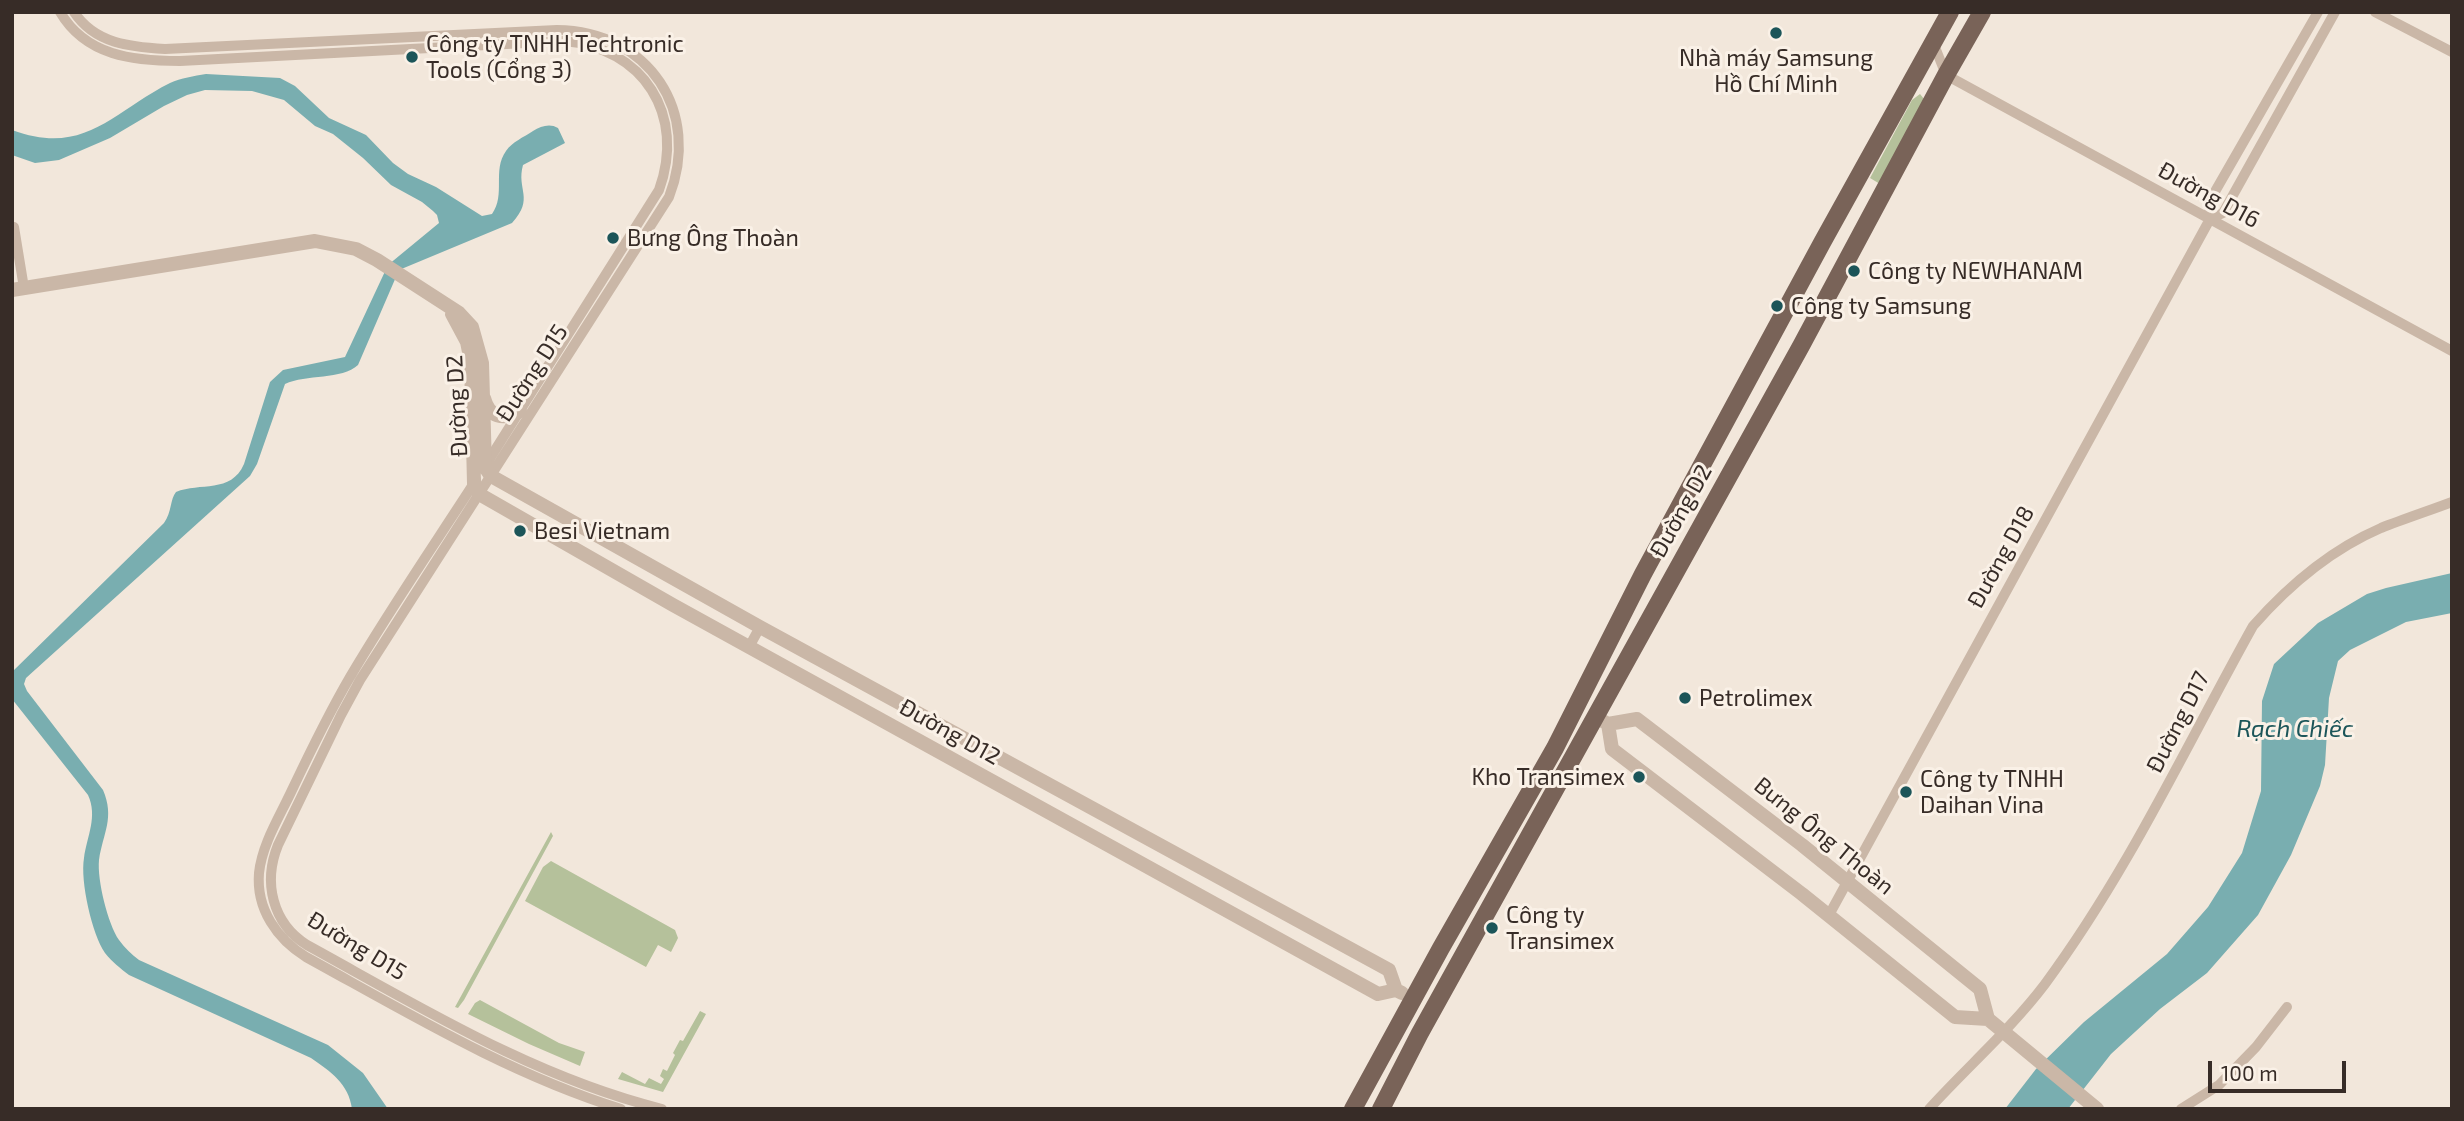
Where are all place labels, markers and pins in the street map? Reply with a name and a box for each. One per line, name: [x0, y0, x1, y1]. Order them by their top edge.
marker: Nhà máy Samsung Hồ Chí Minh: [1768, 25, 1784, 41]
place label: Công ty TNHH Techtronic Tools (Cổng 3): [426, 30, 684, 84]
place label: Nhà máy Samsung Hồ Chí Minh: [1679, 44, 1873, 98]
marker: Công ty TNHH Techtronic Tools (Cổng 3): [404, 49, 420, 65]
place label: Bưng Ông Thoàn: [627, 224, 799, 252]
marker: Bưng Ông Thoàn: [605, 230, 621, 246]
place label: Công ty NEWHANAM: [1868, 257, 2083, 285]
marker: Công ty NEWHANAM: [1846, 263, 1862, 279]
place label: Công ty Samsung: [1791, 292, 1971, 320]
marker: Công ty Samsung: [1769, 298, 1785, 314]
place label: Besi Vietnam: [534, 517, 670, 545]
marker: Besi Vietnam: [512, 523, 528, 539]
place label: Petrolimex: [1699, 684, 1813, 712]
marker: Petrolimex: [1677, 690, 1693, 706]
place label: Kho Transimex: [1471, 763, 1625, 791]
place label: Công ty TNHH Daihan Vina: [1920, 765, 2064, 819]
marker: Kho Transimex: [1631, 769, 1647, 785]
marker: Công ty TNHH Daihan Vina: [1898, 784, 1914, 800]
place label: Công ty Transimex: [1506, 901, 1614, 955]
marker: Công ty Transimex: [1484, 920, 1500, 936]

